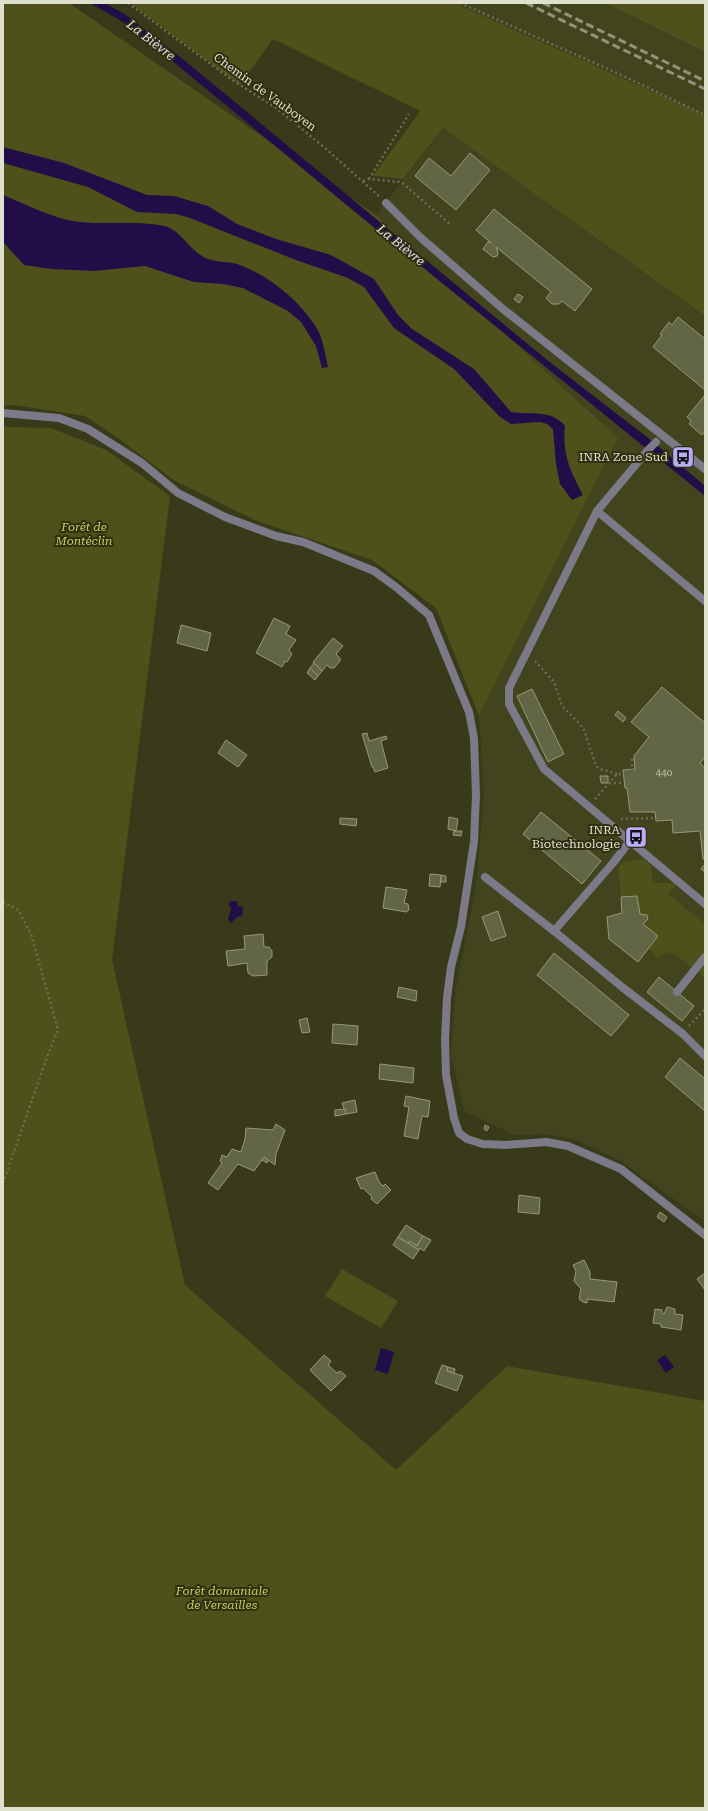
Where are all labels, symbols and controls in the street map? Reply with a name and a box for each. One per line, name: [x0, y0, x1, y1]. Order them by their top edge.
water label: La Bièvre: [123, 16, 178, 64]
street label: Chemin de Vauboyen: [211, 50, 319, 134]
water label: La Bièvre: [373, 221, 428, 269]
bus stop icon: INRA Zone Sud: [670, 444, 696, 470]
place label: INRA Zone Sud: [579, 450, 668, 464]
park label: Forêt de Montéclin: [54, 520, 113, 548]
house number: 440: [656, 767, 673, 778]
place label: INRA Biotechnologie: [532, 823, 621, 851]
bus stop icon: INRA Biotechnologie: [623, 824, 649, 850]
park label: Forêt domaniale de Versailles: [175, 1584, 268, 1612]

